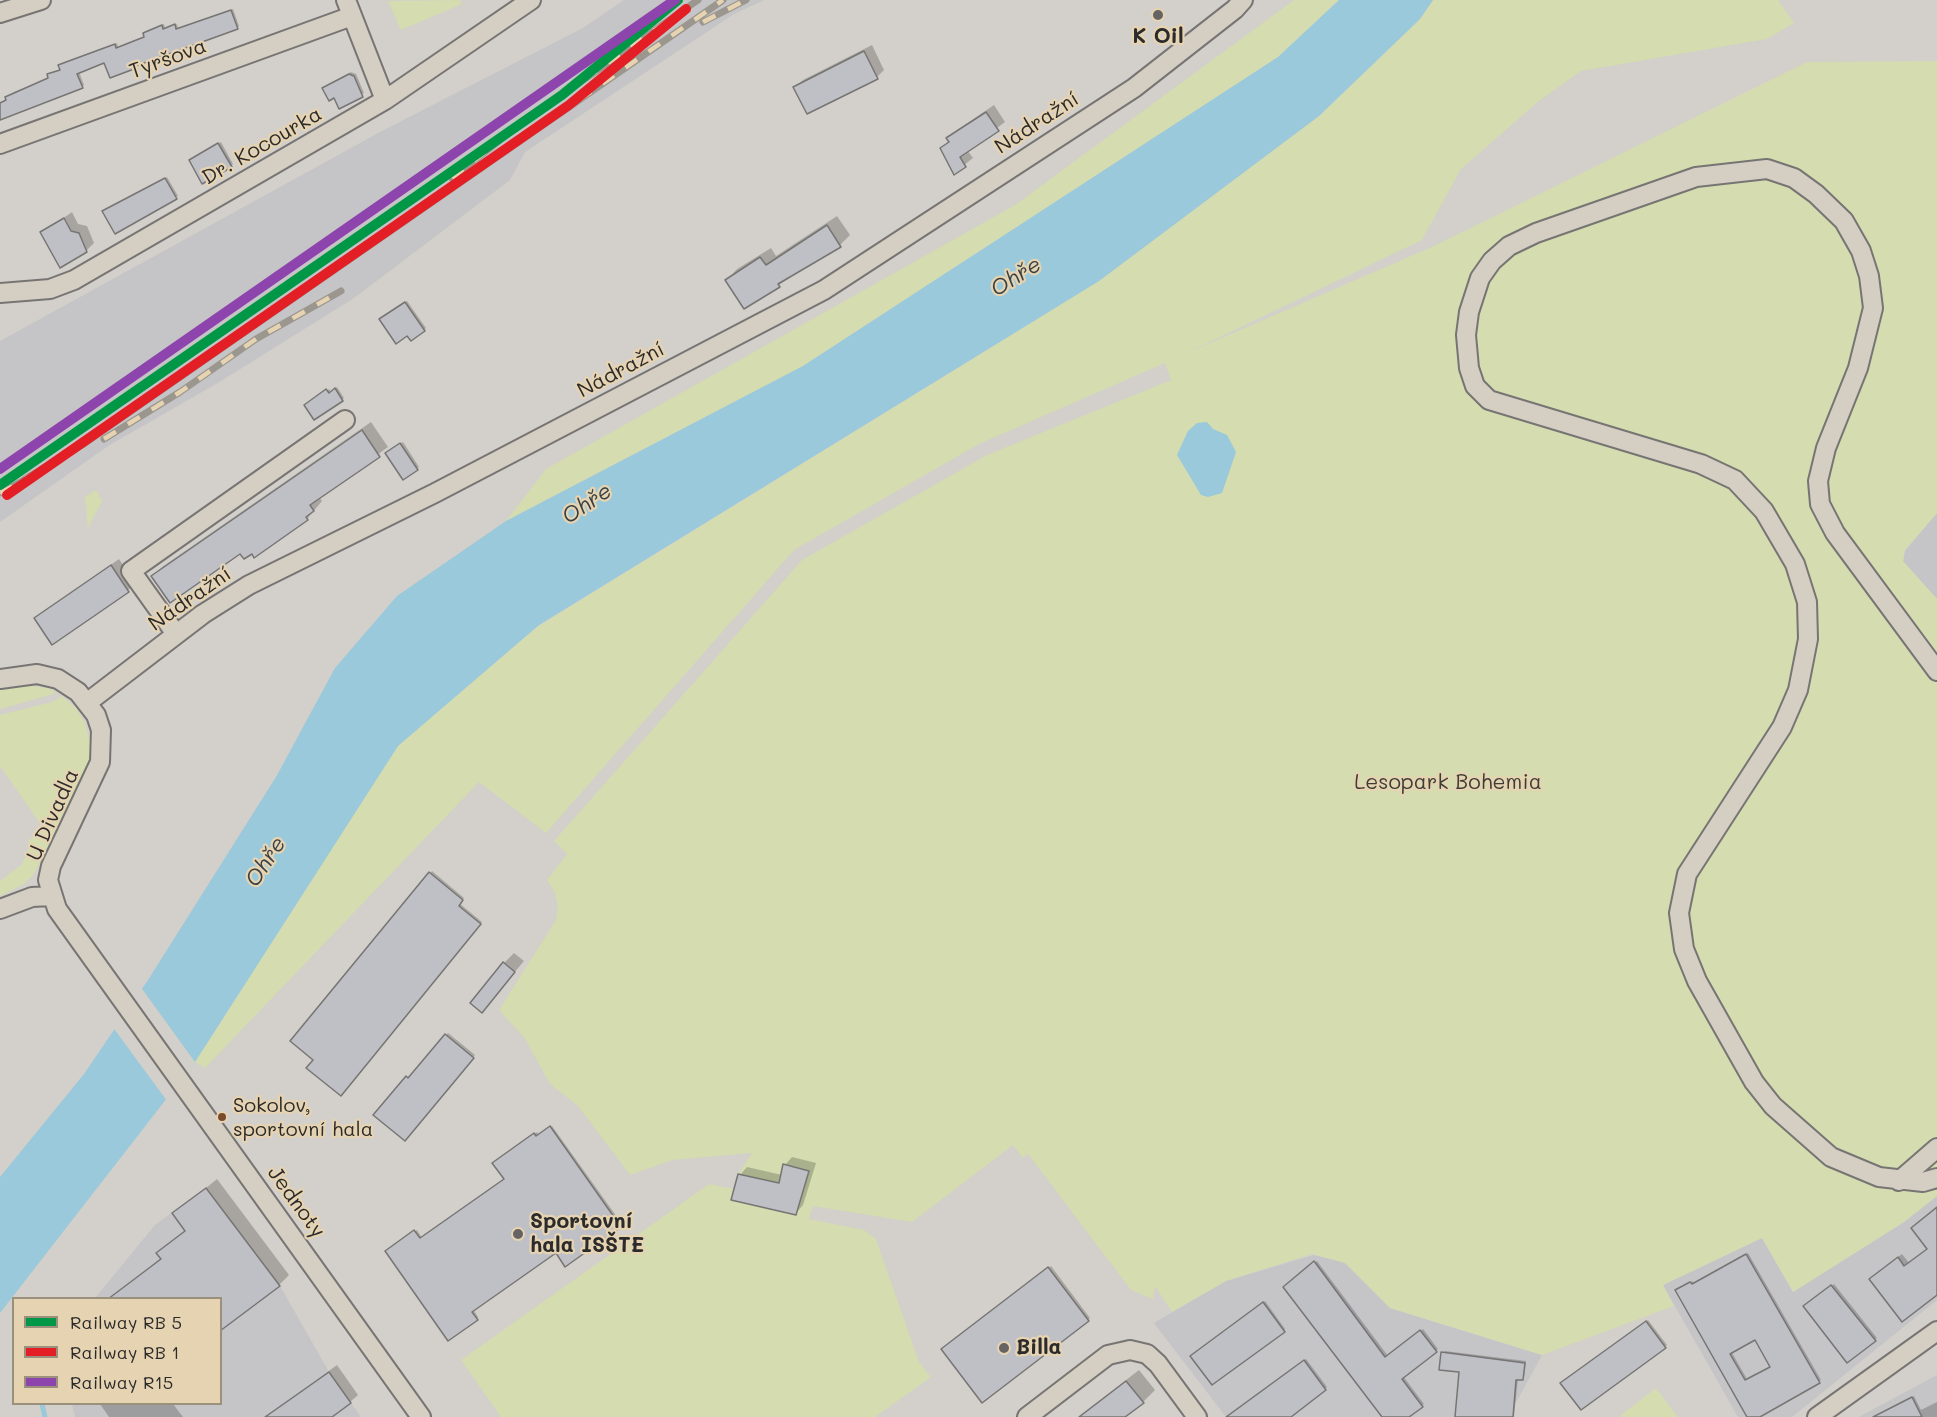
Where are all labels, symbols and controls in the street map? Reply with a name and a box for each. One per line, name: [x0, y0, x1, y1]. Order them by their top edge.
marker: K Oil: [1151, 8, 1165, 22]
place label: K Oil: [1132, 24, 1184, 50]
street label: Tyršova: [126, 33, 210, 85]
street label: Nádražní: [990, 86, 1084, 160]
street label: Dr. Kocourka: [198, 102, 326, 190]
water label: Ohře: [986, 251, 1046, 303]
street label: Nádražní: [573, 336, 669, 404]
water label: Ohře: [557, 478, 617, 530]
street label: Nádražní: [144, 561, 236, 637]
street label: U Divadla: [22, 765, 84, 865]
park label: Lesopark Bohemia: [1354, 770, 1542, 796]
water label: Ohře: [240, 832, 292, 892]
place label: Sokolov, sportovní hala: [233, 1094, 373, 1141]
marker: Sokolov, sportovní hala: [216, 1111, 228, 1123]
street label: Jednoty: [262, 1161, 330, 1243]
place label: Sportovní hala ISŠTE: [530, 1209, 644, 1259]
marker: Sportovní hala ISŠTE: [511, 1227, 525, 1241]
legend: [12, 1297, 222, 1405]
text: Railway RB 5: [70, 1310, 182, 1334]
place label: Billa: [1016, 1335, 1061, 1361]
text: Railway RB 1: [70, 1340, 180, 1364]
marker: Billa: [997, 1341, 1011, 1355]
text: Railway R15: [70, 1370, 173, 1394]

